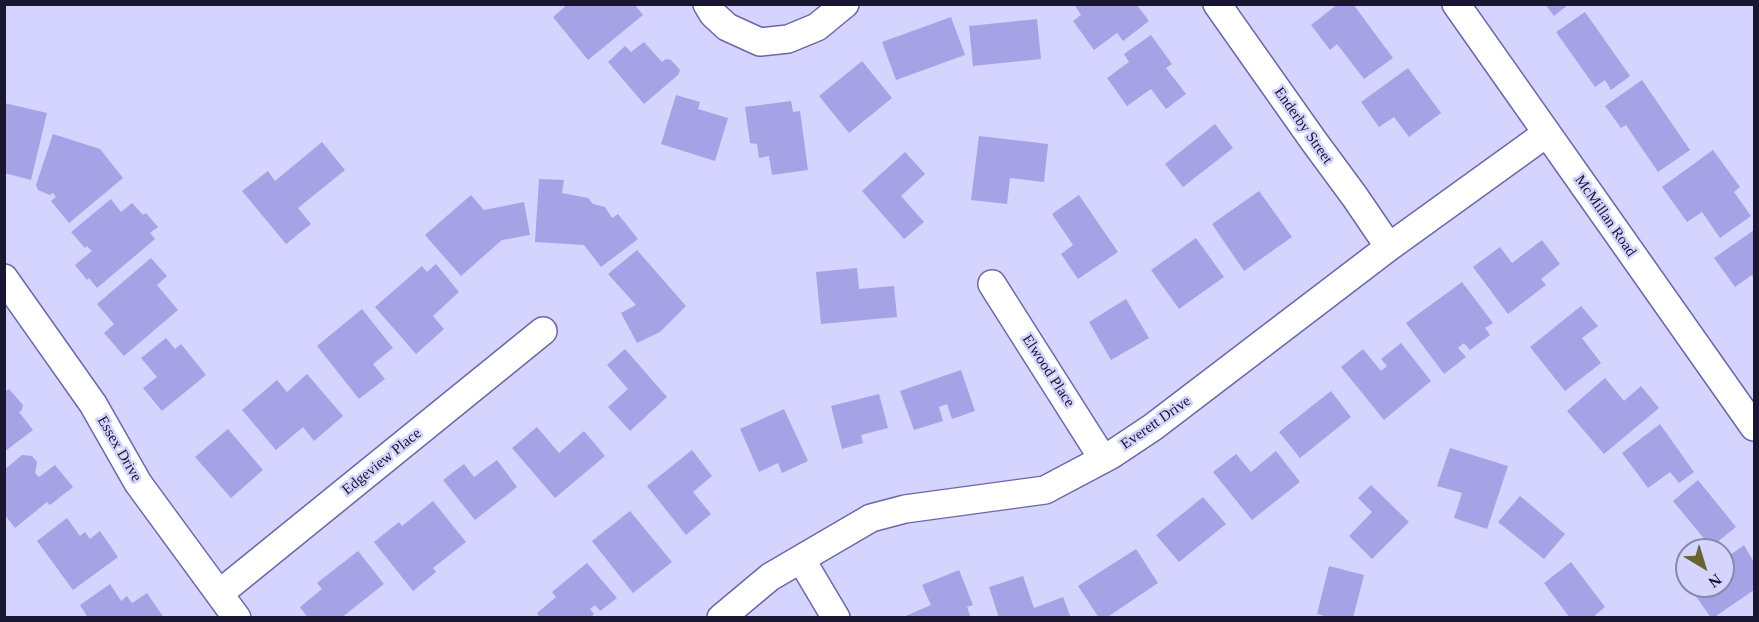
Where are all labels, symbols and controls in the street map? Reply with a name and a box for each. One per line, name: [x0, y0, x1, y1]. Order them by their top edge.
street label: Enderby Street: [1270, 84, 1336, 168]
street label: McMillan Road: [1570, 172, 1640, 260]
street label: Elwood Place: [1018, 331, 1078, 411]
street label: Everett Drive: [1118, 392, 1194, 454]
street label: Essex Drive: [93, 413, 145, 485]
street label: Edgeview Place: [339, 425, 425, 499]
north arrow: [1675, 538, 1735, 598]
text: N: [1705, 571, 1725, 591]

